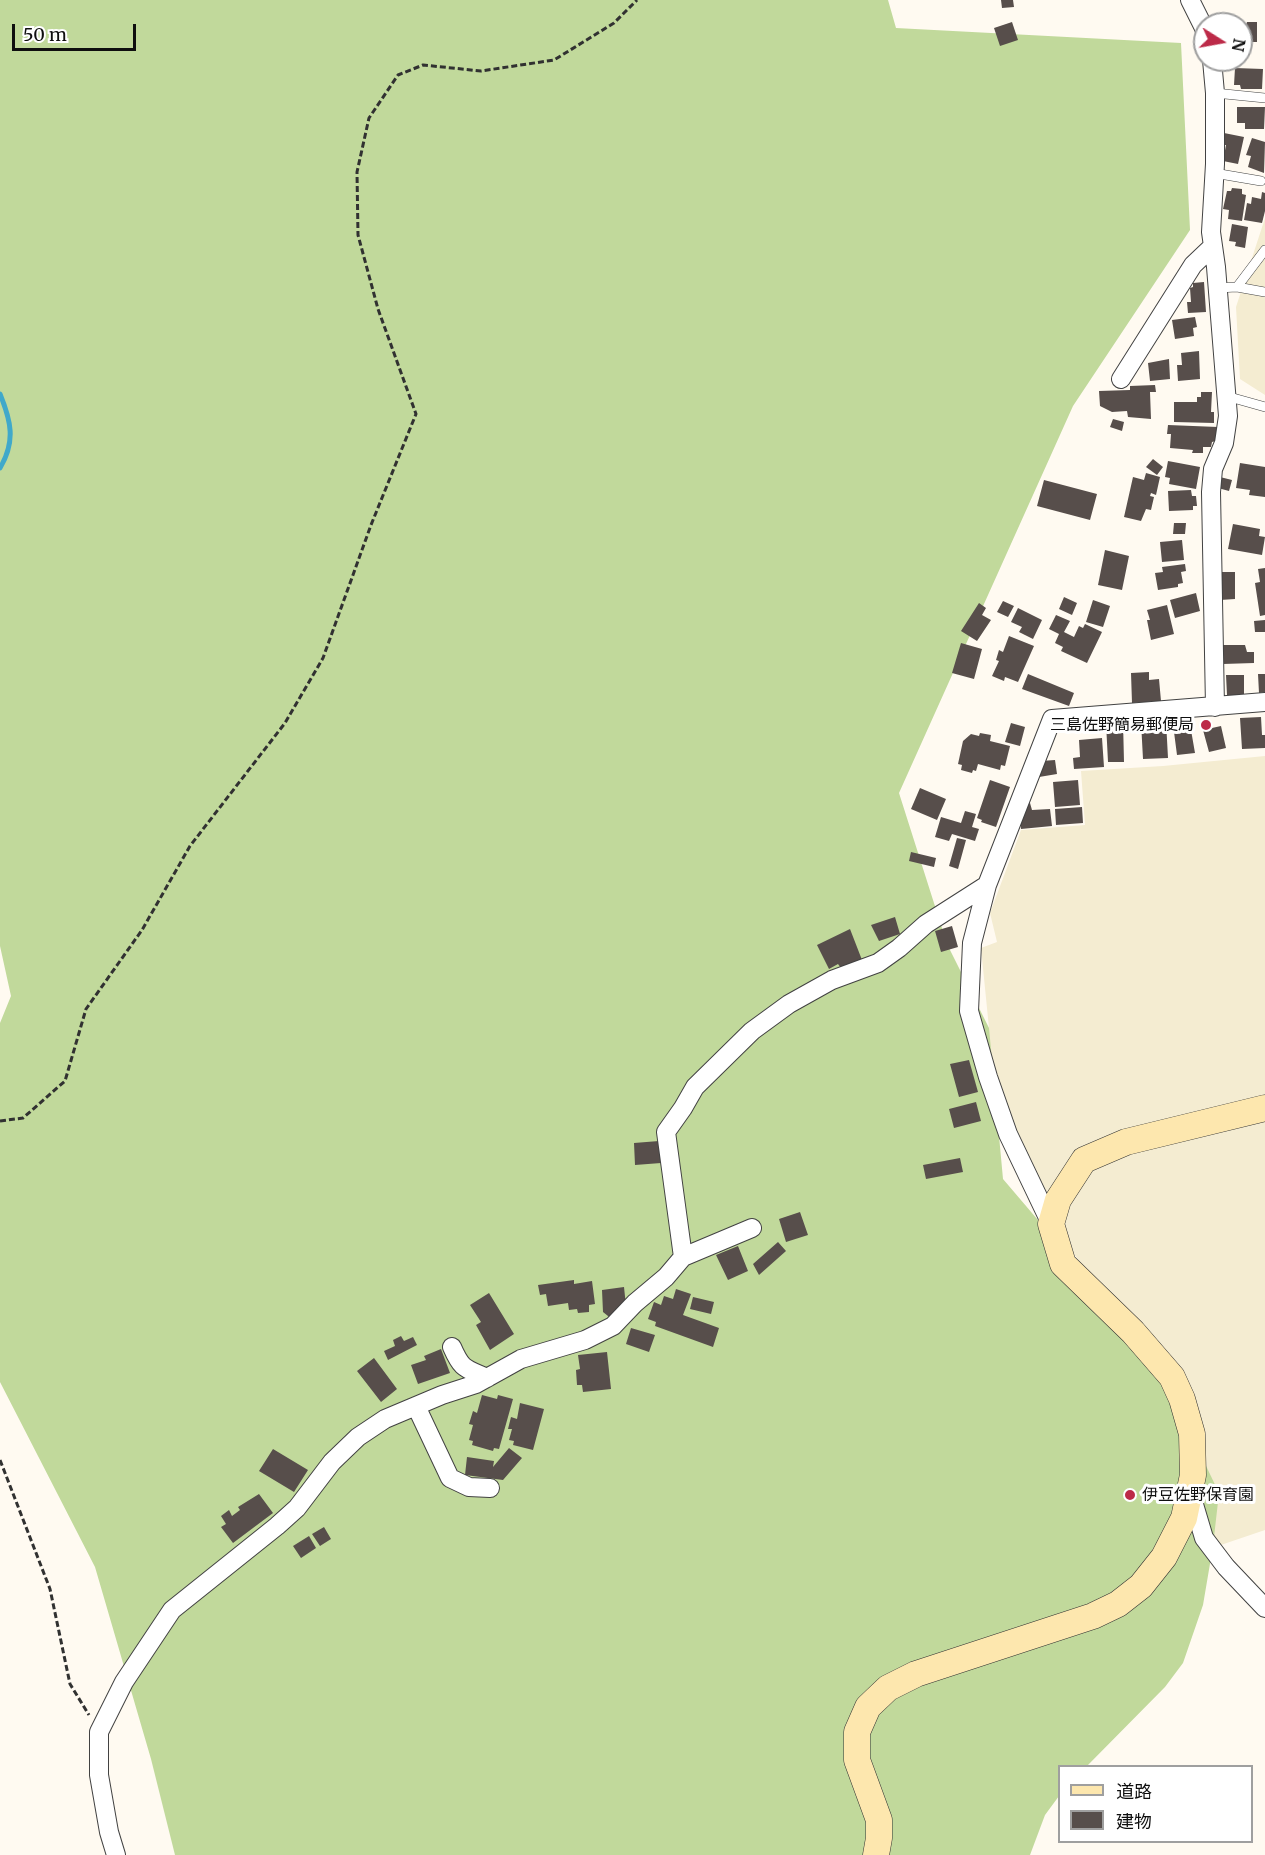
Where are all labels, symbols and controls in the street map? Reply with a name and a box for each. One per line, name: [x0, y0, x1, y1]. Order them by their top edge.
scale bar: [15, 12, 140, 50]
north arrow: [1193, 12, 1253, 72]
text: 50 m: [23, 23, 67, 46]
text: N: [1228, 37, 1250, 53]
place label: 三島佐野簡易郵便局: [1050, 715, 1194, 735]
marker: 三島佐野簡易郵便局: [1199, 718, 1213, 732]
place label: 伊豆佐野保育園: [1142, 1485, 1254, 1505]
marker: 伊豆佐野保育園: [1123, 1488, 1137, 1502]
legend: [1058, 1765, 1253, 1843]
text: 道路: [1116, 1780, 1152, 1803]
text: 建物: [1116, 1810, 1152, 1833]

